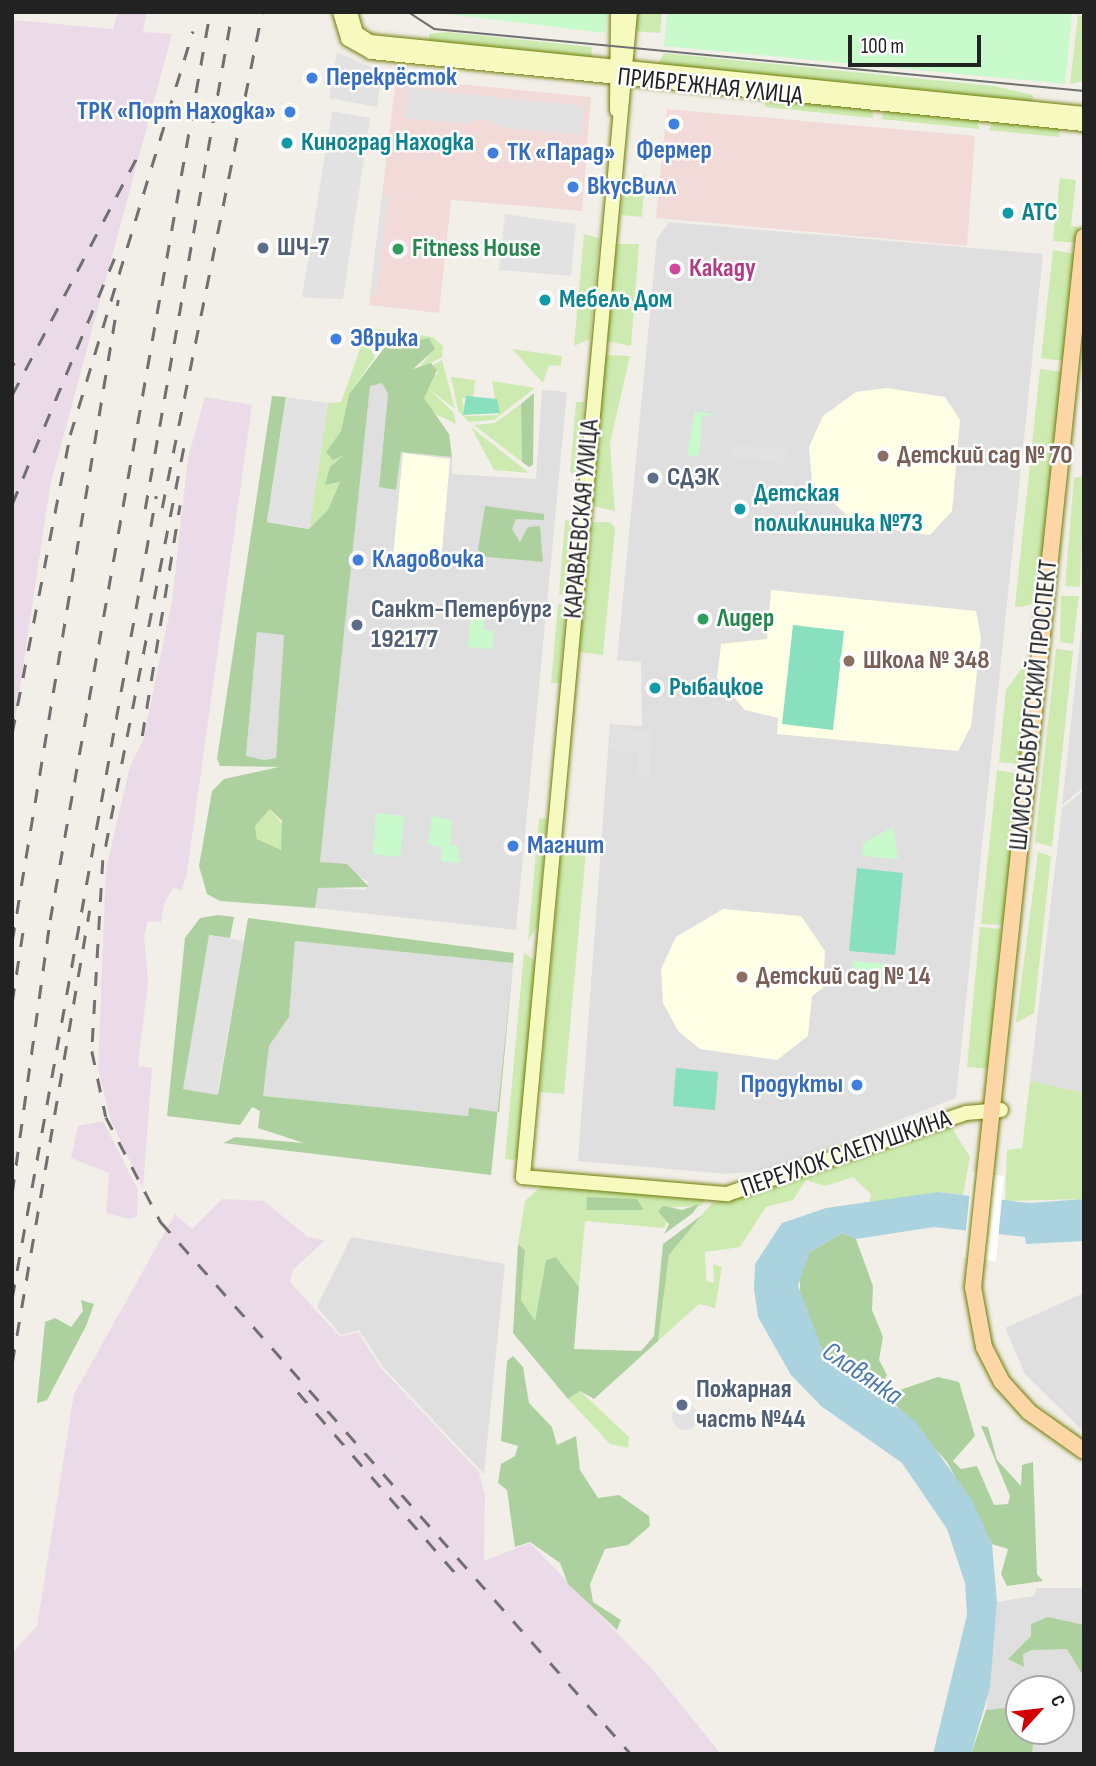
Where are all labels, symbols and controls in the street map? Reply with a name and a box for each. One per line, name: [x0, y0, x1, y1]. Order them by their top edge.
scale bar: [851, 21, 984, 65]
text: 100 m: [861, 34, 904, 59]
place label: Перекрёсток: [326, 62, 457, 94]
street label: ПРИБРЕЖНАЯ УЛИЦА: [616, 62, 804, 112]
marker: Перекрёсток: [304, 70, 320, 86]
place label: ТРК «Порт Находка»: [77, 96, 276, 128]
marker: ТРК «Порт Находка»: [282, 104, 298, 120]
marker: Фермер: [666, 116, 682, 132]
place label: Киноград Находка: [301, 127, 474, 159]
marker: Киноград Находка: [279, 135, 295, 151]
place label: Фермер: [636, 135, 712, 167]
place label: ТК «Парад»: [507, 137, 615, 169]
marker: ТК «Парад»: [485, 145, 501, 161]
place label: ВкусВилл: [587, 171, 676, 203]
marker: ВкусВилл: [565, 179, 581, 195]
place label: АТС: [1022, 197, 1058, 229]
marker: АТС: [1000, 205, 1016, 221]
place label: ШЧ-7: [277, 232, 329, 264]
place label: Fitness House: [412, 233, 541, 265]
marker: ШЧ-7: [255, 240, 271, 256]
marker: Fitness House: [390, 241, 406, 257]
place label: Какаду: [689, 253, 756, 285]
marker: Какаду: [667, 261, 683, 277]
place label: Мебель Дом: [559, 284, 672, 316]
marker: Мебель Дом: [537, 292, 553, 308]
place label: Эврика: [350, 323, 418, 355]
marker: Эврика: [328, 331, 344, 347]
street label: КАРАВАЕВСКАЯ УЛИЦА: [558, 418, 606, 620]
place label: Детский сад № 70: [897, 440, 1073, 472]
marker: Детский сад № 70: [875, 448, 891, 464]
place label: СДЭК: [667, 462, 719, 494]
marker: СДЭК: [645, 470, 661, 486]
place label: Детская поликлиника №73: [754, 478, 923, 540]
marker: Детская поликлиника №73: [732, 501, 748, 517]
place label: Кладовочка: [372, 544, 484, 576]
marker: Кладовочка: [350, 552, 366, 568]
street label: ШЛИССЕЛЬБУРГСКИЙ ПРОСПЕКТ: [1003, 558, 1065, 852]
place label: Санкт-Петербург 192177: [371, 594, 552, 656]
place label: Лидер: [717, 603, 774, 635]
marker: Лидер: [695, 611, 711, 627]
marker: Санкт-Петербург 192177: [349, 617, 365, 633]
place label: Школа № 348: [863, 645, 989, 677]
marker: Школа № 348: [841, 653, 857, 669]
place label: Рыбацкое: [669, 672, 764, 704]
marker: Рыбацкое: [647, 680, 663, 696]
place label: Магнит: [527, 830, 604, 862]
marker: Магнит: [505, 838, 521, 854]
place label: Детский сад № 14: [756, 961, 931, 993]
marker: Детский сад № 14: [734, 969, 750, 985]
place label: Продукты: [740, 1069, 843, 1101]
marker: Продукты: [849, 1077, 865, 1093]
street label: ПЕРЕУЛОК СЛЕПУШКИНА: [737, 1103, 955, 1205]
water label: Славянка: [816, 1335, 908, 1413]
place label: Пожарная часть №44: [696, 1374, 806, 1436]
marker: Пожарная часть №44: [674, 1397, 690, 1413]
north arrow: [1005, 1675, 1075, 1745]
text: С: [1045, 1692, 1070, 1711]

